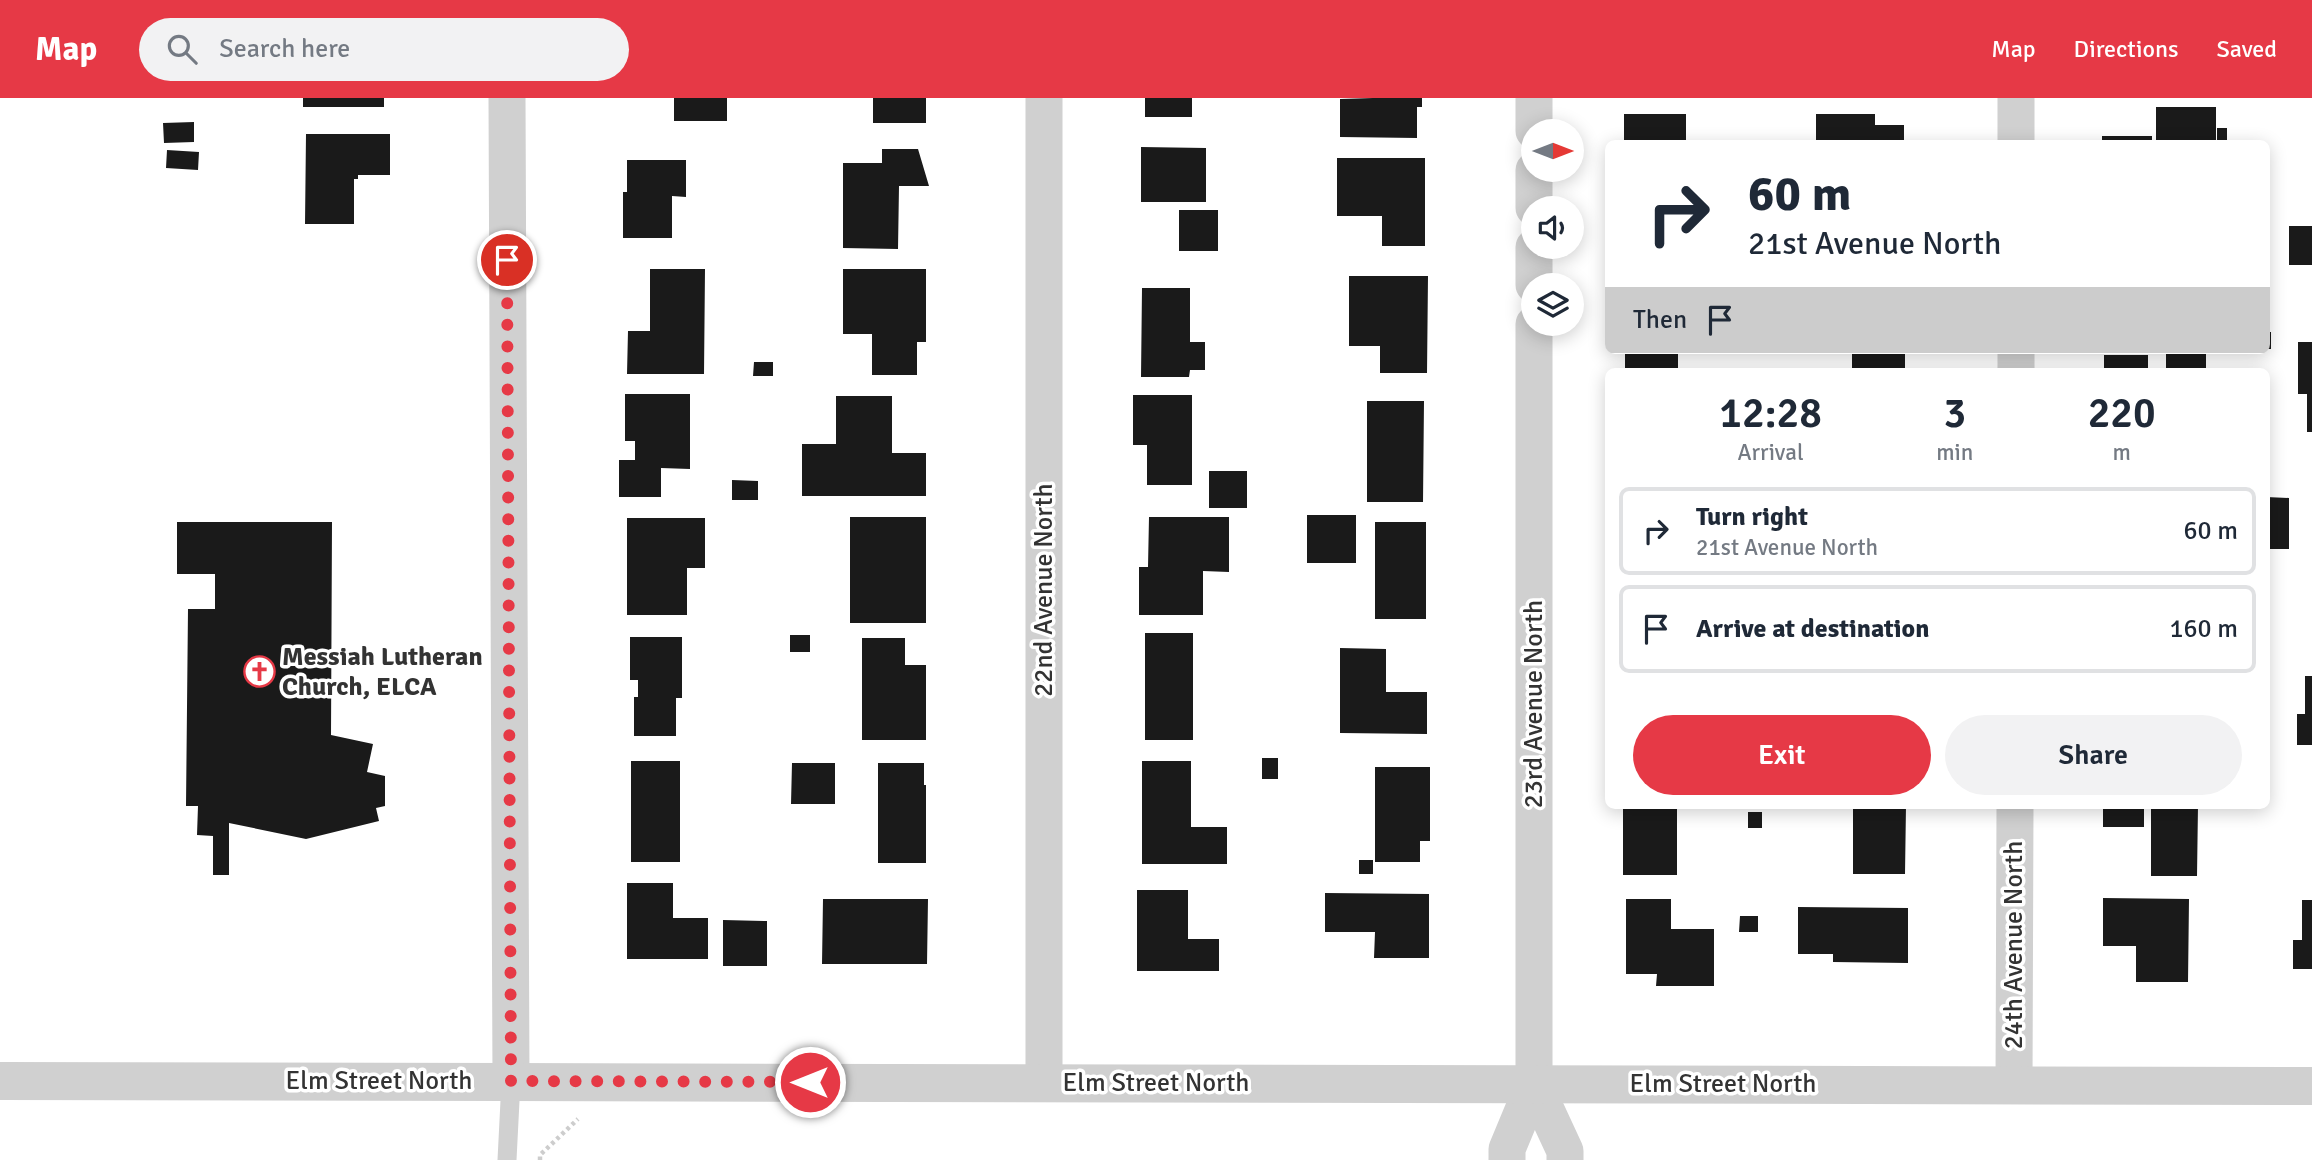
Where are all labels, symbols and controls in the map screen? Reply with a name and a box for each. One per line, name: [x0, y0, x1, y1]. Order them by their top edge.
search box: [139, 18, 629, 81]
text: Map: [35, 29, 97, 70]
icon: search: [163, 30, 201, 68]
text: Search here: [219, 33, 350, 65]
text: Map: [1991, 34, 2036, 64]
text: Directions: [2074, 34, 2179, 64]
text: Saved: [2217, 34, 2277, 64]
north arrow: [1521, 119, 1584, 182]
map controls: [1521, 119, 1584, 336]
text: 60 m: [1748, 164, 1851, 224]
icon: right: [1633, 168, 1724, 259]
button: sound: [1521, 196, 1584, 259]
text: 21st Avenue North: [1748, 224, 2001, 263]
pin: [477, 230, 537, 290]
icon: arrive: [488, 241, 526, 279]
button: layers: [1521, 273, 1584, 336]
icon: arrive: [1701, 301, 1739, 339]
text: Then: [1633, 304, 1687, 336]
text: 12:28: [1719, 388, 1822, 439]
text: 3: [1943, 388, 1966, 439]
text: 220: [2088, 388, 2156, 439]
text: Arrival: [1737, 438, 1804, 467]
text: min: [1936, 438, 1973, 467]
text: m: [2112, 438, 2131, 467]
street label: 22nd Avenue North: [1028, 483, 1060, 697]
text: Turn right: [1696, 501, 1808, 533]
icon: right: [1637, 512, 1675, 550]
text: 60 m: [2183, 515, 2238, 547]
text: 21st Avenue North: [1696, 533, 1878, 562]
street label: 23rd Avenue North: [1518, 600, 1550, 808]
icon: arrive: [1637, 610, 1675, 648]
text: Arrive at destination: [1696, 613, 1929, 645]
text: 160 m: [2169, 613, 2238, 645]
place label: Messiah Lutheran Church, ELCA: [282, 641, 483, 703]
church icon: Messiah Lutheran Church, ELCA: [242, 655, 276, 689]
button: Exit: [1633, 715, 1931, 795]
button: Share: [1945, 715, 2242, 795]
street label: 24th Avenue North: [1998, 841, 2030, 1049]
position arrow: [773, 1045, 847, 1119]
street label: Elm Street North: [286, 1065, 472, 1097]
street label: Elm Street North: [1063, 1067, 1249, 1099]
street label: Elm Street North: [1630, 1068, 1816, 1100]

